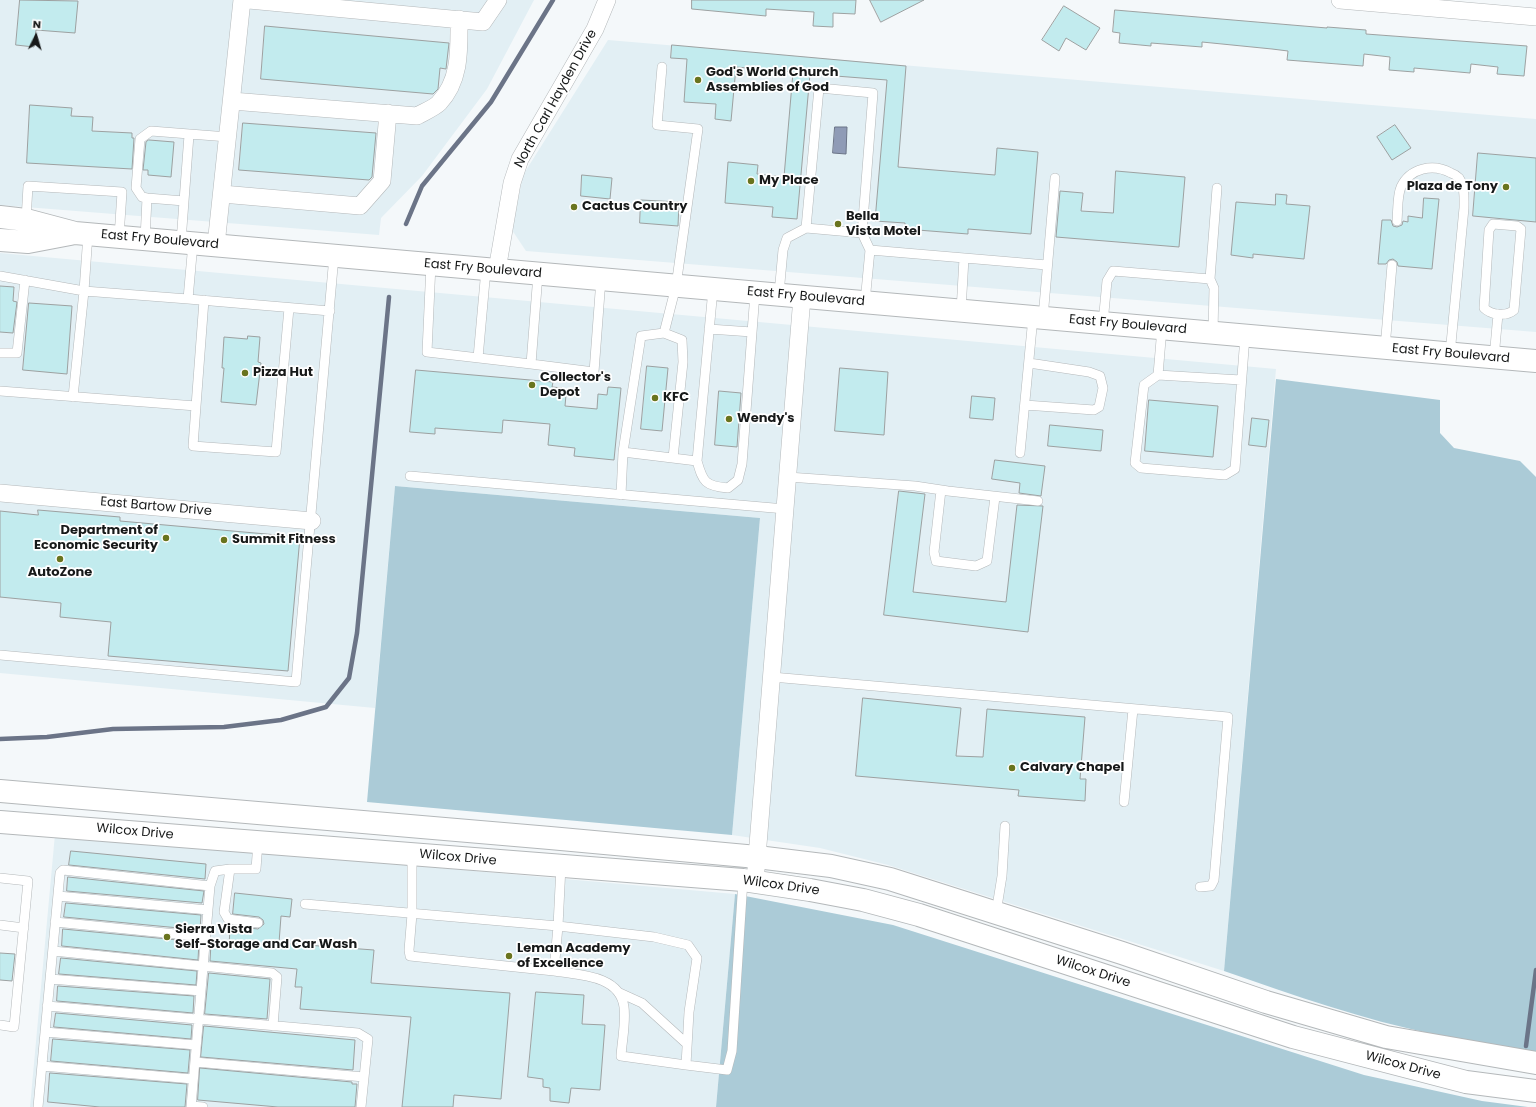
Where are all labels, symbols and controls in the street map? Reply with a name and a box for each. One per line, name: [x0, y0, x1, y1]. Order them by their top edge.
north arrow: [16, 16, 56, 56]
text: N: [32, 16, 42, 32]
street label: North Carl Hayden Drive: [511, 27, 601, 171]
place label: God's World Church Assemblies of God: [706, 65, 838, 96]
marker: God's World Church Assemblies of God: [693, 75, 703, 85]
place label: My Place: [759, 173, 819, 189]
marker: My Place: [746, 176, 756, 186]
place label: Plaza de Tony: [1407, 179, 1498, 195]
marker: Plaza de Tony: [1501, 182, 1511, 192]
place label: Cactus Country: [582, 199, 687, 215]
marker: Cactus Country: [569, 202, 579, 212]
place label: Bella Vista Motel: [846, 209, 921, 240]
marker: Bella Vista Motel: [833, 219, 843, 229]
street label: East Fry Boulevard: [100, 227, 220, 253]
street label: East Fry Boulevard: [423, 256, 543, 282]
street label: East Fry Boulevard: [746, 284, 866, 310]
street label: East Fry Boulevard: [1068, 312, 1188, 338]
street label: East Fry Boulevard: [1391, 341, 1511, 367]
place label: Pizza Hut: [253, 365, 313, 381]
marker: Pizza Hut: [240, 368, 250, 378]
place label: Collector's Depot: [540, 370, 611, 401]
marker: Collector's Depot: [527, 380, 537, 390]
place label: KFC: [663, 390, 689, 406]
marker: KFC: [650, 393, 660, 403]
place label: Wendy's: [737, 411, 795, 427]
marker: Wendy's: [724, 414, 734, 424]
street label: East Bartow Drive: [100, 494, 212, 520]
place label: Department of Economic Security: [34, 523, 158, 554]
place label: Summit Fitness: [232, 532, 336, 548]
marker: Department of Economic Security: [161, 533, 171, 543]
marker: Summit Fitness: [219, 535, 229, 545]
marker: AutoZone: [55, 554, 65, 564]
place label: AutoZone: [28, 565, 92, 581]
place label: Calvary Chapel: [1020, 760, 1124, 776]
marker: Calvary Chapel: [1007, 763, 1017, 773]
street label: Wilcox Drive: [96, 821, 174, 843]
street label: Wilcox Drive: [419, 847, 497, 869]
street label: Wilcox Drive: [742, 873, 820, 899]
place label: Sierra Vista Self-Storage and Car Wash: [175, 922, 357, 953]
marker: Sierra Vista Self-Storage and Car Wash: [162, 932, 172, 942]
place label: Leman Academy of Excellence: [517, 941, 630, 972]
marker: Leman Academy of Excellence: [504, 951, 514, 961]
street label: Wilcox Drive: [1054, 953, 1132, 991]
street label: Wilcox Drive: [1364, 1048, 1442, 1084]

